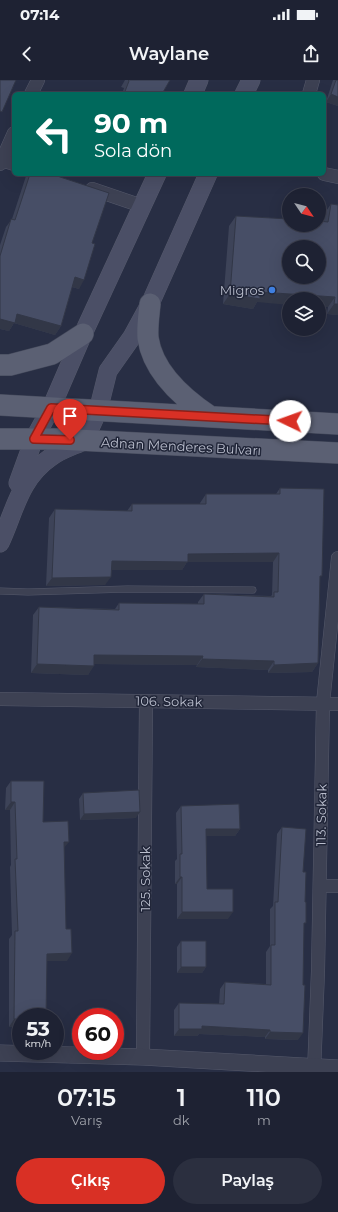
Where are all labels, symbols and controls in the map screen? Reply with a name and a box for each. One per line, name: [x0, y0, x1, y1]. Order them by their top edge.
text: 07:14: [20, 5, 59, 24]
icon: back: [16, 43, 38, 65]
text: Waylane: [129, 43, 209, 65]
icon: share: [300, 43, 322, 65]
text: 90 m: [94, 106, 168, 140]
icon: left: [28, 108, 80, 160]
text: Sola dön: [94, 140, 172, 162]
north arrow: [282, 188, 326, 232]
map controls: [282, 188, 326, 336]
button: search: [282, 240, 326, 284]
place label: Migros: [220, 282, 264, 298]
marker: Migros: [267, 285, 277, 295]
button: layers: [282, 292, 326, 336]
pin: [53, 399, 87, 440]
position arrow: [269, 400, 311, 442]
icon: arrive: [59, 405, 81, 427]
street label: Adnan Menderes Bulvarı: [101, 434, 261, 458]
street label: 106. Sokak: [135, 692, 203, 710]
street label: 113. Sokak: [312, 784, 330, 846]
street label: 125. Sokak: [137, 846, 153, 911]
speed limit sign: 60: [72, 1008, 124, 1060]
text: 53: [26, 1017, 50, 1041]
text: km/h: [25, 1037, 51, 1050]
text: 07:15: [57, 1083, 116, 1112]
text: 1: [177, 1083, 186, 1112]
text: 110: [247, 1083, 281, 1112]
text: Varış: [71, 1112, 102, 1128]
text: dk: [173, 1112, 190, 1128]
text: m: [257, 1112, 271, 1128]
button: Çıkış: [16, 1158, 165, 1204]
button: Paylaş: [173, 1158, 322, 1204]

